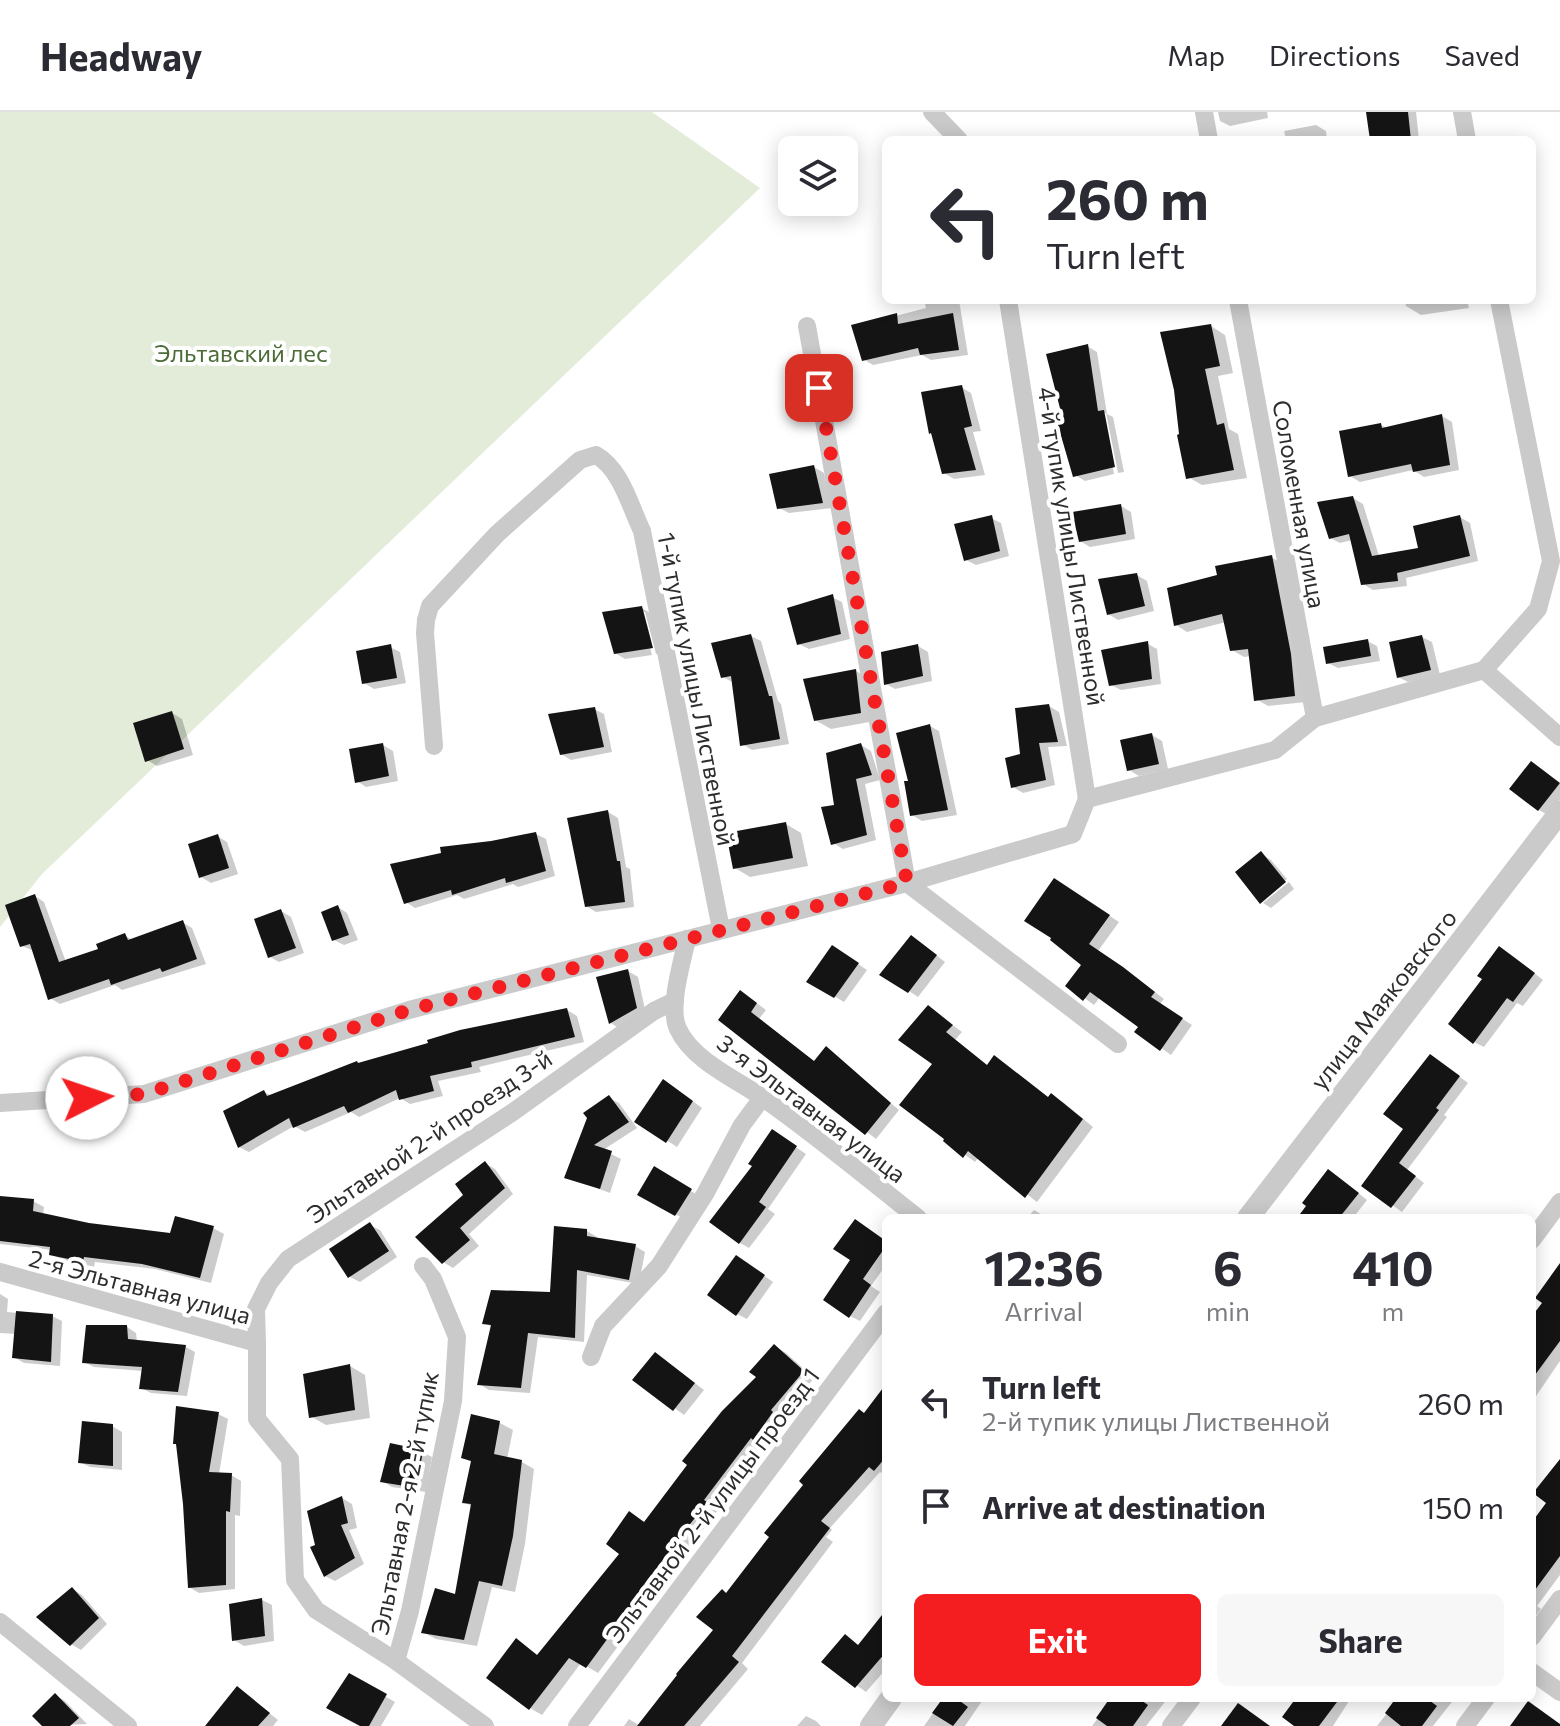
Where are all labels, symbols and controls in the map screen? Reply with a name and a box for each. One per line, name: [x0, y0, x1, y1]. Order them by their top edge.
text: Headway: [40, 32, 202, 79]
text: Map: [1167, 38, 1225, 72]
text: Directions: [1269, 38, 1400, 72]
text: Saved: [1444, 38, 1520, 72]
map controls: [778, 136, 858, 216]
button: layers: [778, 136, 858, 216]
text: 260 m: [1046, 163, 1209, 232]
icon: left: [914, 168, 1018, 272]
text: Turn left: [1046, 232, 1185, 276]
park label: Эльтавский лес: [154, 338, 328, 367]
pin: [785, 354, 853, 422]
icon: arrive: [797, 366, 841, 410]
street label: 4-й тупик улицы Лиственной: [1032, 384, 1112, 708]
street label: Соломенная улица: [1267, 398, 1333, 610]
street label: 1-й тупик улицы Лиственной: [652, 530, 742, 848]
street label: улица Маяковского: [1304, 903, 1462, 1095]
street label: 3-я Эльтавная улица: [712, 1028, 912, 1188]
street label: Эльтавной 2-й проезд 3-й: [301, 1043, 557, 1229]
position arrow: [45, 1056, 129, 1140]
text: 12:36: [984, 1237, 1104, 1296]
text: 6: [1213, 1237, 1243, 1296]
text: 410: [1352, 1237, 1434, 1296]
street label: 2-я Эльтавная улица: [26, 1242, 254, 1330]
text: Arrival: [1005, 1295, 1083, 1326]
text: min: [1206, 1295, 1250, 1326]
text: m: [1382, 1295, 1404, 1326]
street label: Эльтавной 2-й улицы проезд 1: [599, 1362, 825, 1648]
street label: Эльтавная 2-я 2-й тупик: [364, 1368, 444, 1637]
text: Turn left: [982, 1368, 1101, 1405]
icon: left: [914, 1380, 958, 1424]
text: 260 m: [1418, 1384, 1504, 1421]
text: 2-й тупик улицы Лиственной: [982, 1405, 1330, 1436]
icon: arrive: [914, 1484, 958, 1528]
text: Arrive at destination: [982, 1488, 1266, 1525]
text: 150 m: [1422, 1488, 1504, 1525]
button: Exit: [914, 1594, 1201, 1686]
button: Share: [1217, 1594, 1504, 1686]

